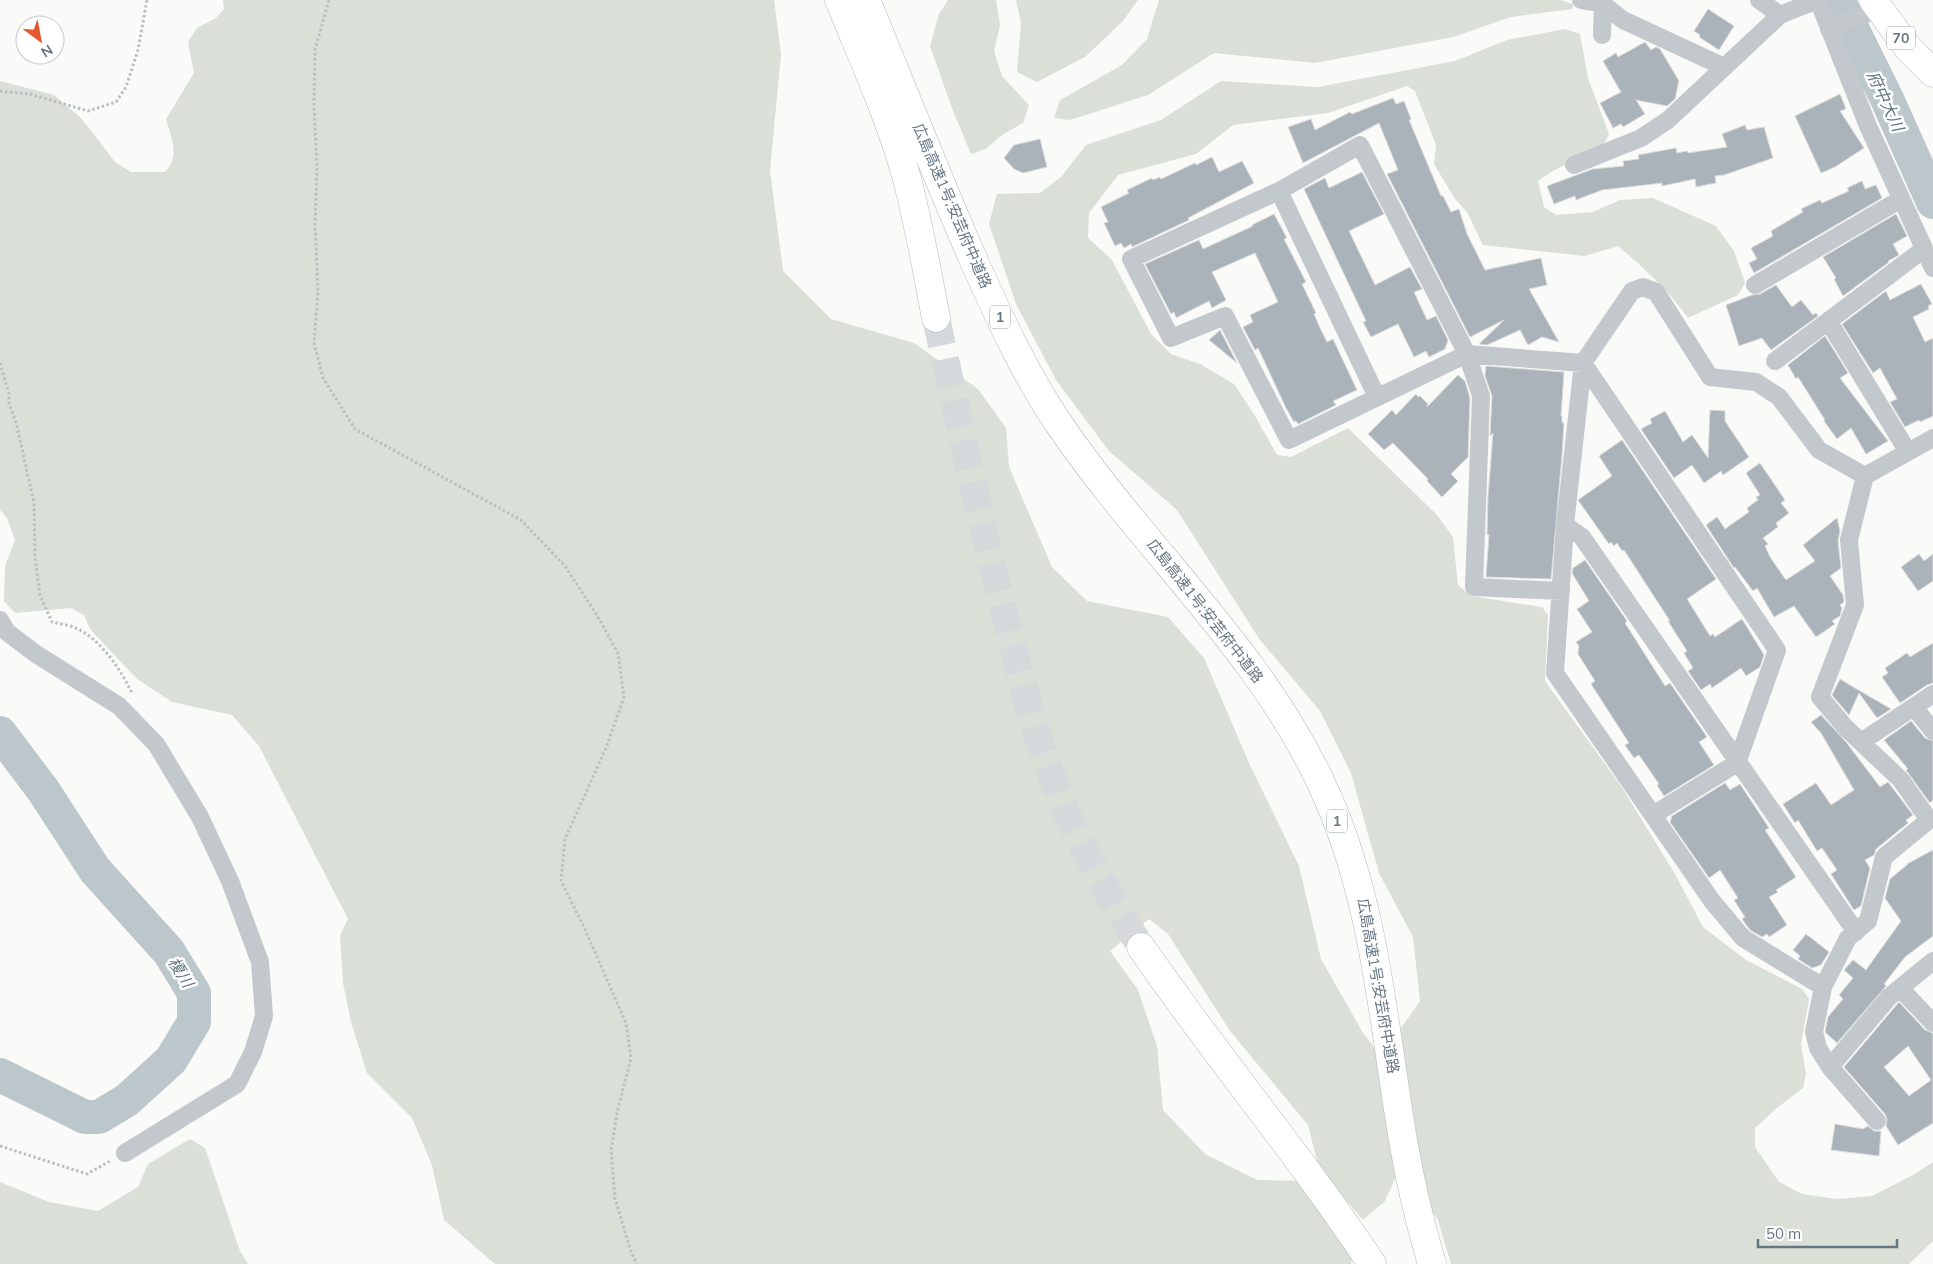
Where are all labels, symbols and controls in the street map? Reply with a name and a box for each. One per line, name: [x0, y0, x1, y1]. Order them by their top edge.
north arrow: [15, 15, 65, 65]
road number: 70: [1887, 26, 1915, 49]
text: N: [38, 41, 56, 61]
water label: 府中大川: [1863, 68, 1909, 136]
street label: 広島高速1号;安芸府中道路: [909, 120, 996, 291]
road number: 1: [990, 306, 1010, 328]
street label: 広島高速1号;安芸府中道路: [1143, 535, 1267, 686]
road number: 1: [1327, 809, 1347, 832]
street label: 広島高速1号;安芸府中道路: [1354, 897, 1403, 1075]
water label: 榎川: [164, 953, 199, 993]
scale bar: [1758, 1216, 1897, 1248]
text: 50 m: [1766, 1224, 1801, 1243]

